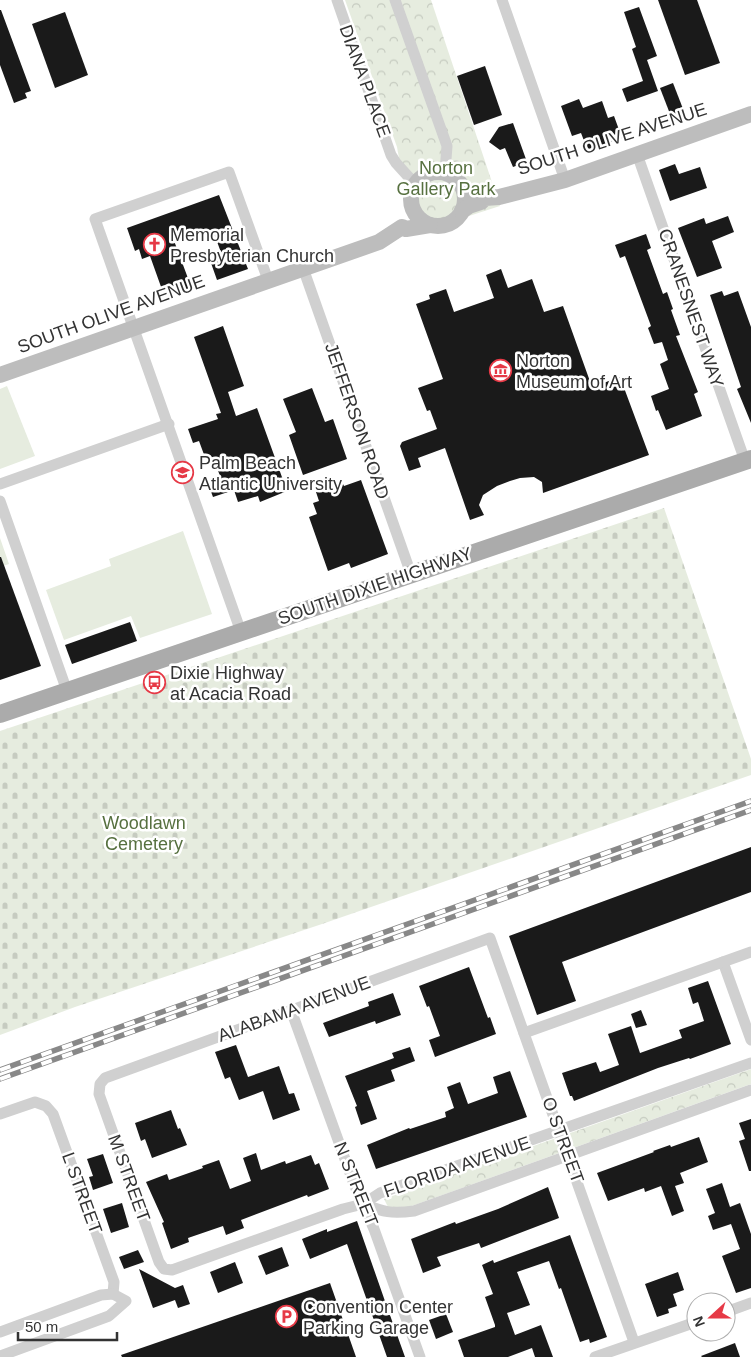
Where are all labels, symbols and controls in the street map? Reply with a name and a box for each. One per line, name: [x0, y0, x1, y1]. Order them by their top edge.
street label: DIANA PLACE: [335, 22, 395, 140]
street label: SOUTH OLIVE AVENUE: [515, 99, 709, 179]
park label: Norton Gallery Park: [396, 158, 497, 199]
place label: Memorial Presbyterian Church: [170, 225, 334, 266]
street label: CRANESNEST WAY: [654, 226, 728, 390]
church icon: Memorial Presbyterian Church: [142, 233, 166, 257]
street label: SOUTH OLIVE AVENUE: [15, 271, 207, 357]
street label: JEFFERSON ROAD: [321, 340, 393, 502]
place label: Norton Museum of Art: [516, 351, 632, 392]
museum icon: Norton Museum of Art: [488, 359, 512, 383]
place label: Palm Beach Atlantic University: [199, 453, 342, 494]
school or university icon: Palm Beach Atlantic University: [171, 461, 195, 485]
street label: SOUTH DIXIE HIGHWAY: [275, 543, 475, 629]
place label: Dixie Highway at Acacia Road: [170, 663, 291, 704]
bus stop icon: Dixie Highway at Acacia Road: [142, 671, 166, 695]
park label: Woodlawn Cemetery: [102, 813, 186, 854]
street label: ALABAMA AVENUE: [215, 972, 373, 1046]
street label: O STREET: [538, 1094, 588, 1186]
street label: M STREET: [104, 1132, 154, 1224]
street label: FLORIDA AVENUE: [381, 1133, 533, 1201]
street label: N STREET: [330, 1139, 382, 1229]
street label: L STREET: [58, 1149, 106, 1237]
north arrow: [686, 1292, 736, 1342]
place label: Convention Center Parking Garage: [303, 1297, 453, 1338]
parking icon: Convention Center Parking Garage: [275, 1305, 299, 1329]
scale bar: [18, 1310, 116, 1342]
text: N: [690, 1314, 708, 1329]
text: 50 m: [25, 1318, 58, 1335]

